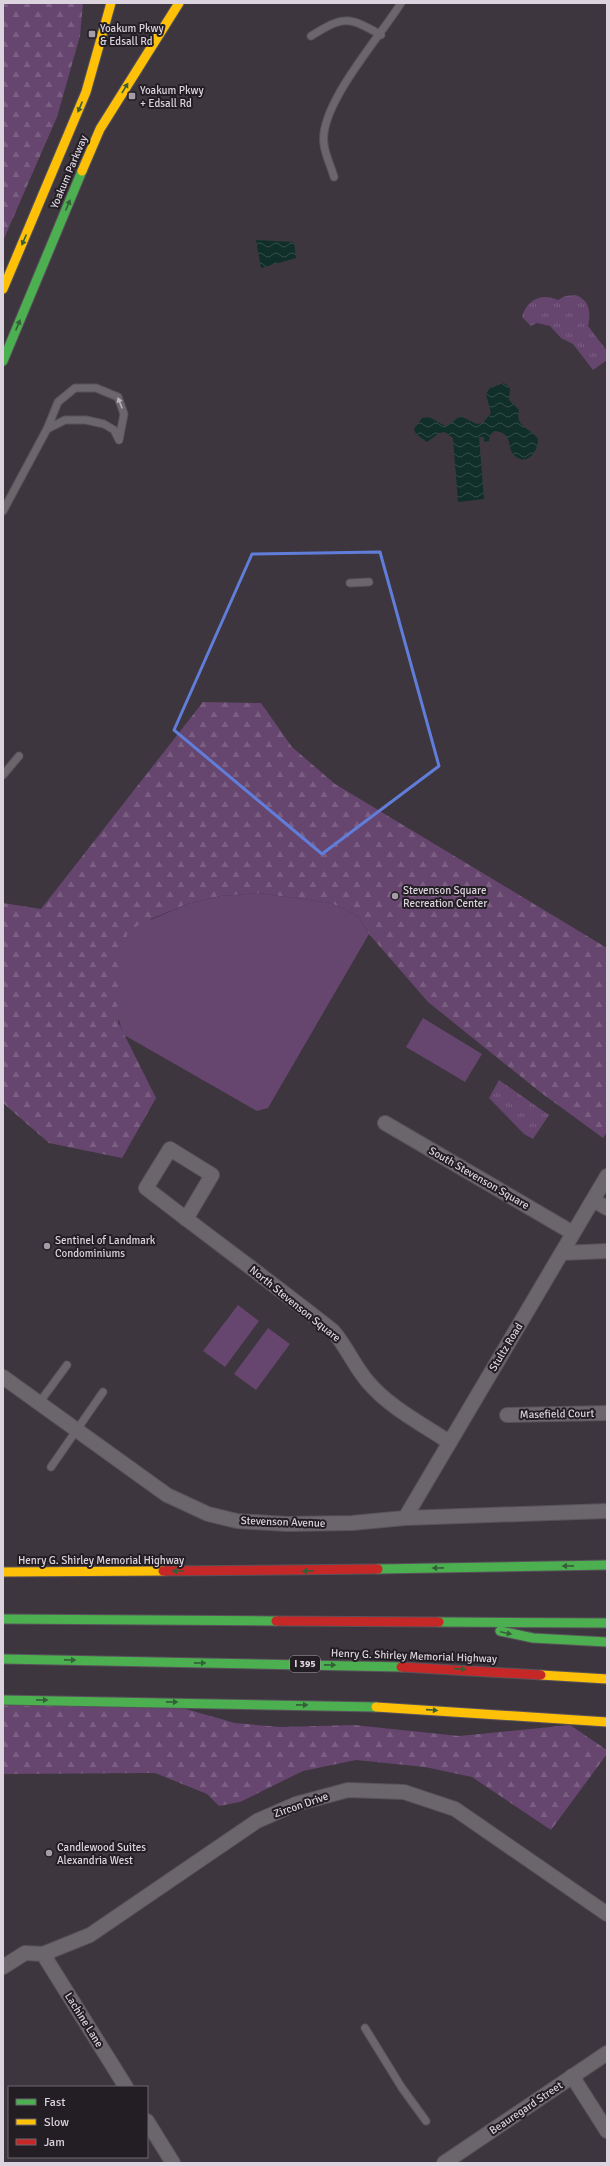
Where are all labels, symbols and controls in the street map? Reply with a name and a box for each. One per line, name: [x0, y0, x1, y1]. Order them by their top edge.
place label: Yoakum Pkwy & Edsall Rd: [100, 22, 164, 48]
marker: Yoakum Pkwy & Edsall Rd: [87, 29, 97, 39]
one-way arrow: [121, 82, 128, 94]
place label: Yoakum Pkwy + Edsall Rd: [140, 84, 204, 110]
marker: Yoakum Pkwy + Edsall Rd: [127, 91, 137, 101]
one-way arrow: [76, 102, 82, 114]
street label: Yoakum Parkway: [48, 133, 91, 211]
one-way arrow: [66, 198, 72, 210]
one-way arrow: [21, 235, 27, 246]
one-way arrow: [15, 319, 21, 330]
one-way arrow: [116, 396, 122, 408]
place label: Stevenson Square Recreation Center: [403, 884, 487, 910]
marker: Stevenson Square Recreation Center: [390, 891, 400, 901]
street label: South Stevenson Square: [427, 1144, 531, 1212]
place label: Sentinel of Landmark Condominiums: [55, 1234, 156, 1260]
marker: Sentinel of Landmark Condominiums: [42, 1241, 52, 1251]
street label: North Stevenson Square: [247, 1263, 343, 1345]
street label: Stultz Road: [487, 1320, 526, 1373]
street label: Masefield Court: [520, 1407, 595, 1421]
street label: Stevenson Avenue: [240, 1514, 326, 1530]
street label: Henry G. Shirley Memorial Highway: [18, 1554, 185, 1567]
one-way arrow: [561, 1563, 574, 1569]
one-way arrow: [431, 1565, 444, 1571]
one-way arrow: [171, 1568, 184, 1574]
one-way arrow: [301, 1568, 314, 1574]
one-way arrow: [500, 1630, 512, 1636]
street label: Henry G. Shirley Memorial Highway: [331, 1647, 498, 1665]
road number: I 395: [290, 1656, 320, 1672]
one-way arrow: [64, 1657, 77, 1663]
one-way arrow: [194, 1660, 207, 1666]
one-way arrow: [324, 1662, 337, 1668]
one-way arrow: [454, 1666, 466, 1673]
one-way arrow: [36, 1697, 49, 1703]
one-way arrow: [166, 1699, 179, 1705]
one-way arrow: [296, 1701, 308, 1708]
one-way arrow: [426, 1707, 438, 1714]
street label: Zircon Drive: [272, 1790, 330, 1820]
place label: Candlewood Suites Alexandria West: [57, 1841, 146, 1867]
marker: Candlewood Suites Alexandria West: [44, 1848, 54, 1858]
street label: Lachine Lane: [62, 1990, 106, 2050]
street label: Beauregard Street: [487, 2079, 565, 2137]
legend: [8, 2086, 148, 2158]
text: Fast: [44, 2095, 65, 2110]
text: Slow: [44, 2115, 69, 2130]
text: Jam: [44, 2135, 65, 2150]

